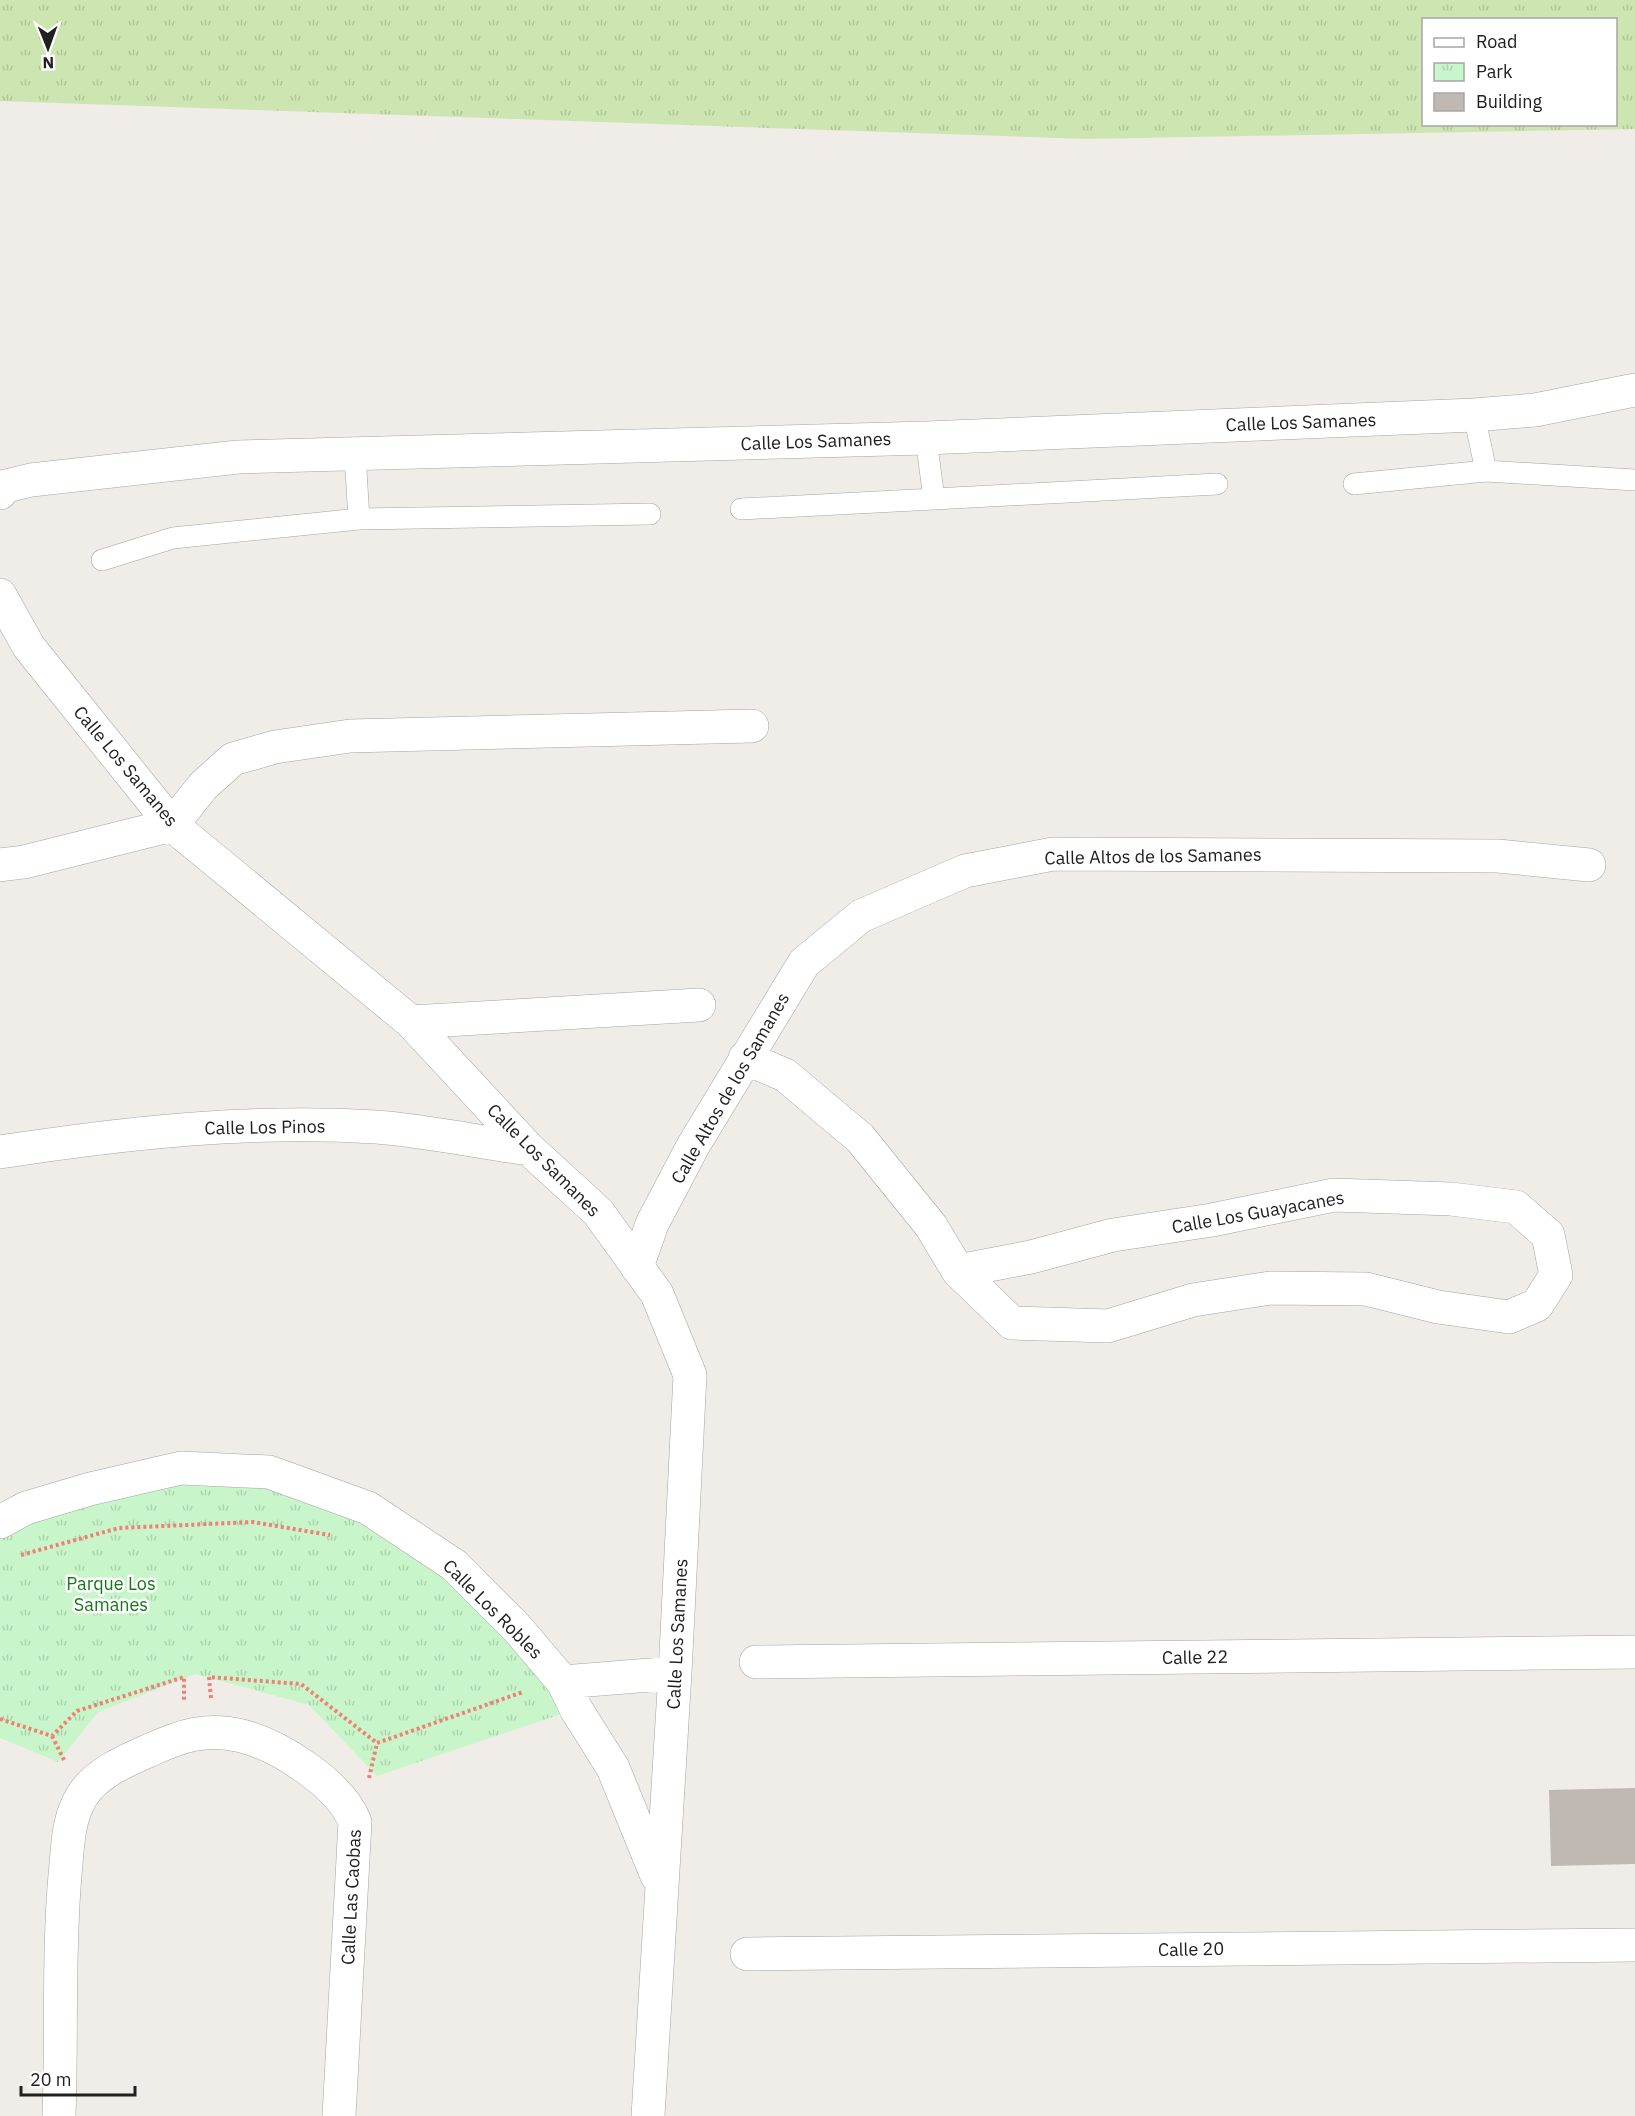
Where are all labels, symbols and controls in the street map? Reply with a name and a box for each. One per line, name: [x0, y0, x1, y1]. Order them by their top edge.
north arrow: [18, 18, 78, 78]
legend: [1422, 18, 1617, 126]
text: Road: [1476, 30, 1517, 53]
text: N: [42, 53, 54, 73]
text: Park: [1476, 60, 1513, 83]
text: Building: [1476, 90, 1543, 113]
street label: Calle Los Samanes: [1225, 408, 1377, 436]
street label: Calle Los Samanes: [740, 427, 892, 455]
street label: Calle Los Samanes: [69, 701, 183, 831]
street label: Calle Altos de los Samanes: [1044, 843, 1262, 869]
street label: Calle Altos de los Samanes: [666, 988, 794, 1188]
street label: Calle Los Samanes: [483, 1099, 605, 1221]
street label: Calle Los Pinos: [204, 1114, 326, 1140]
street label: Calle Los Guayacanes: [1170, 1186, 1346, 1238]
street label: Calle Los Robles: [438, 1554, 548, 1664]
street label: Calle Los Samanes: [662, 1558, 692, 1710]
park label: Parque Los Samanes: [66, 1572, 156, 1616]
street label: Calle 22: [1162, 1645, 1228, 1669]
street label: Calle Las Caobas: [336, 1829, 366, 1965]
street label: Calle 20: [1158, 1937, 1224, 1961]
scale bar: [21, 2059, 135, 2097]
text: 20 m: [30, 2068, 72, 2091]

